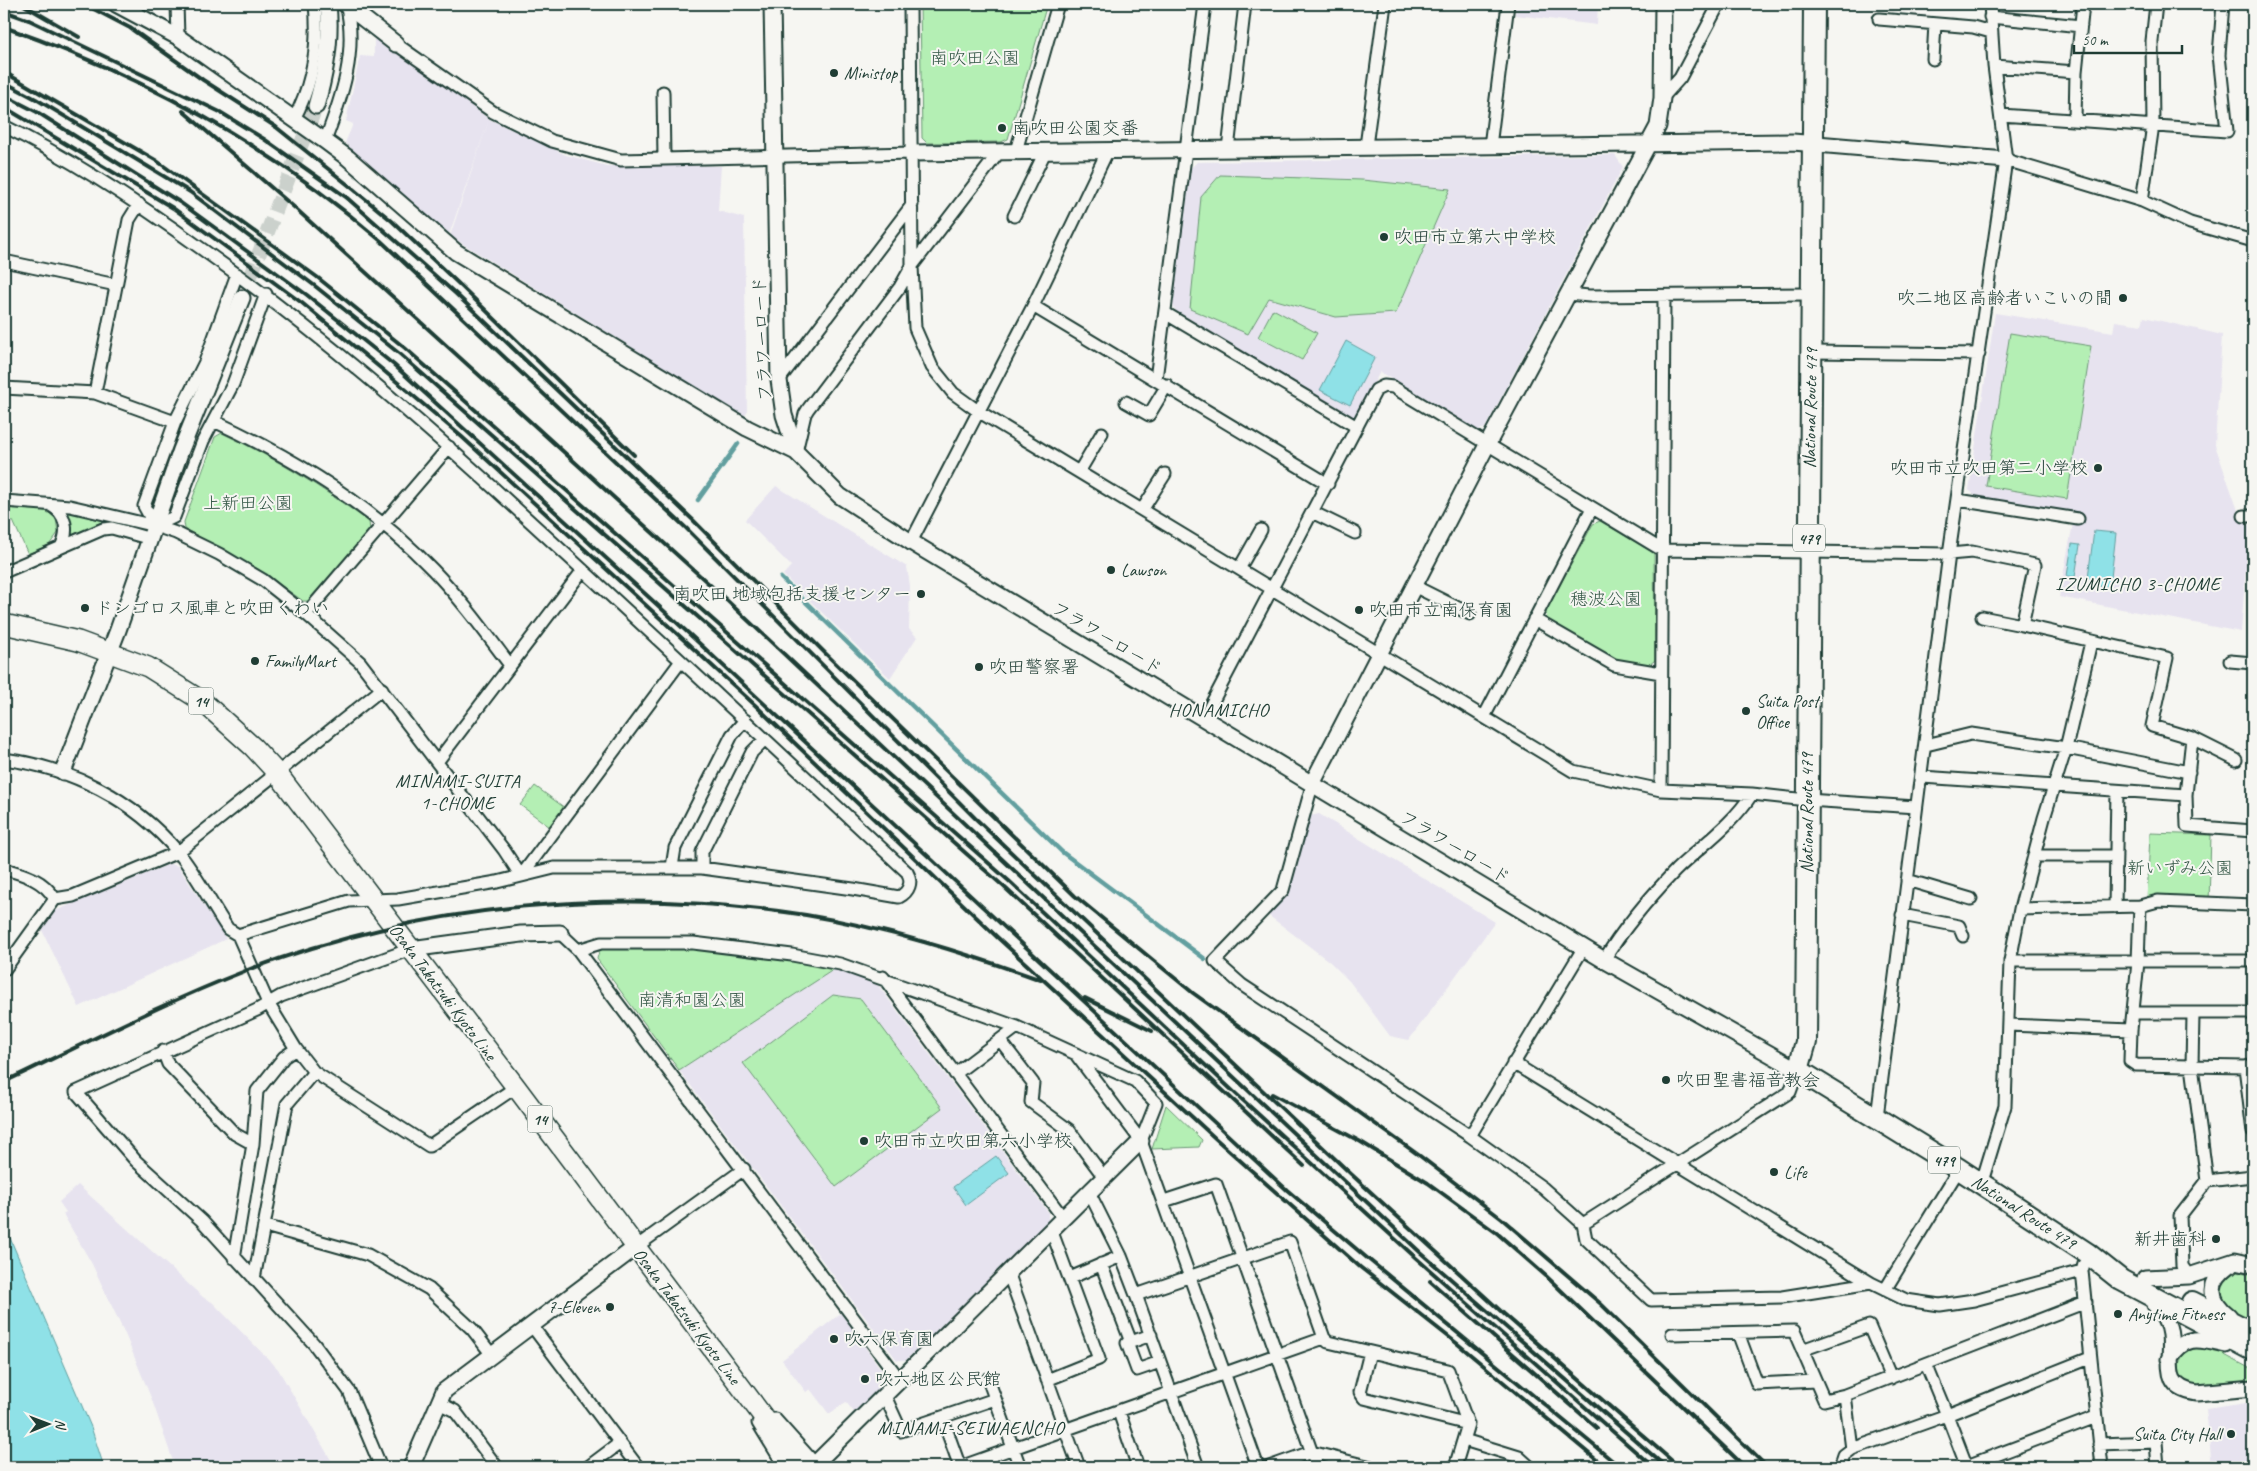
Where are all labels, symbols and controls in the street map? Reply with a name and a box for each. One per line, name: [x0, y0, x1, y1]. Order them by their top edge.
scale bar: [2074, 22, 2182, 54]
text: 50 m: [2082, 31, 2109, 50]
park label: 南吹田公園: [930, 47, 1020, 69]
place label: Ministop: [844, 62, 898, 84]
marker: Ministop: [828, 67, 840, 79]
place label: 南吹田公園交番: [1012, 117, 1138, 139]
marker: 南吹田公園交番: [996, 122, 1008, 134]
place label: 吹田市立第六中学校: [1394, 226, 1556, 248]
marker: 吹田市立第六中学校: [1378, 231, 1390, 243]
street label: フラワーロード: [748, 276, 776, 402]
place label: 吹二地区高齢者いこいの間: [1897, 287, 2113, 309]
marker: 吹二地区高齢者いこいの間: [2117, 292, 2129, 304]
street label: National Route 479: [1798, 346, 1822, 469]
place label: 吹田市立吹田第二小学校: [1890, 457, 2088, 479]
marker: 吹田市立吹田第二小学校: [2092, 462, 2104, 474]
park label: 上新田公園: [203, 492, 293, 514]
road number: 479: [1793, 524, 1825, 552]
place label: Lawson: [1121, 559, 1167, 581]
marker: Lawson: [1105, 564, 1117, 576]
district label: IZUMICHO 3-CHOME: [2055, 572, 2223, 596]
place label: 南吹田 地域包括支援センター: [673, 583, 911, 605]
marker: 南吹田 地域包括支援センター: [915, 588, 927, 600]
park label: 穂波公園: [1570, 588, 1642, 610]
street label: フラワーロード: [1048, 596, 1166, 680]
place label: ドンゴロス風車と吹田くわい: [95, 597, 329, 619]
place label: 吹田市立南保育園: [1369, 599, 1513, 621]
marker: ドンゴロス風車と吹田くわい: [79, 602, 91, 614]
marker: 吹田市立南保育園: [1353, 604, 1365, 616]
place label: FamilyMart: [265, 650, 338, 672]
marker: FamilyMart: [249, 655, 261, 667]
place label: 吹田警察署: [989, 656, 1079, 678]
marker: 吹田警察署: [973, 661, 985, 673]
road number: 14: [188, 688, 214, 714]
place label: Suita Post Office: [1756, 690, 1822, 733]
district label: HONAMICHO: [1169, 698, 1271, 722]
marker: Suita Post Office: [1740, 705, 1752, 717]
street label: National Route 479: [1796, 751, 1818, 873]
district label: MINAMI-SUITA 1-CHOME: [395, 769, 521, 815]
street label: フラワーロード: [1396, 805, 1514, 889]
park label: 新いずみ公園: [2127, 857, 2233, 879]
street label: Osaka Takatsuki Kyoto Line: [385, 919, 502, 1065]
park label: 南清和園公園: [638, 989, 746, 1011]
place label: 吹田聖書福音教会: [1676, 1069, 1820, 1091]
marker: 吹田聖書福音教会: [1660, 1074, 1672, 1086]
road number: 14: [528, 1106, 552, 1132]
place label: 吹田市立吹田第六小学校: [874, 1130, 1072, 1152]
marker: 吹田市立吹田第六小学校: [858, 1135, 870, 1147]
road number: 479: [1928, 1146, 1960, 1174]
place label: Life: [1784, 1161, 1808, 1183]
marker: Life: [1768, 1166, 1780, 1178]
street label: National Route 479: [1967, 1170, 2082, 1255]
place label: 新井歯科: [2134, 1228, 2206, 1250]
marker: 新井歯科: [2210, 1233, 2222, 1245]
street label: Osaka Takatsuki Kyoto Line: [629, 1243, 746, 1389]
place label: 7-Eleven: [548, 1296, 601, 1318]
marker: 7-Eleven: [604, 1301, 616, 1313]
place label: Anytime Fitness: [2128, 1303, 2226, 1325]
marker: Anytime Fitness: [2112, 1308, 2124, 1320]
place label: 吹六保育園: [844, 1328, 934, 1350]
marker: 吹六保育園: [828, 1333, 840, 1345]
place label: 吹六地区公民館: [875, 1368, 1001, 1390]
marker: 吹六地区公民館: [859, 1373, 871, 1385]
north arrow: [22, 1398, 72, 1448]
district label: MINAMI-SEIWAENCHO: [877, 1416, 1066, 1440]
text: N: [52, 1419, 69, 1431]
place label: Suita City Hall: [2133, 1423, 2224, 1445]
marker: Suita City Hall: [2225, 1428, 2237, 1440]

